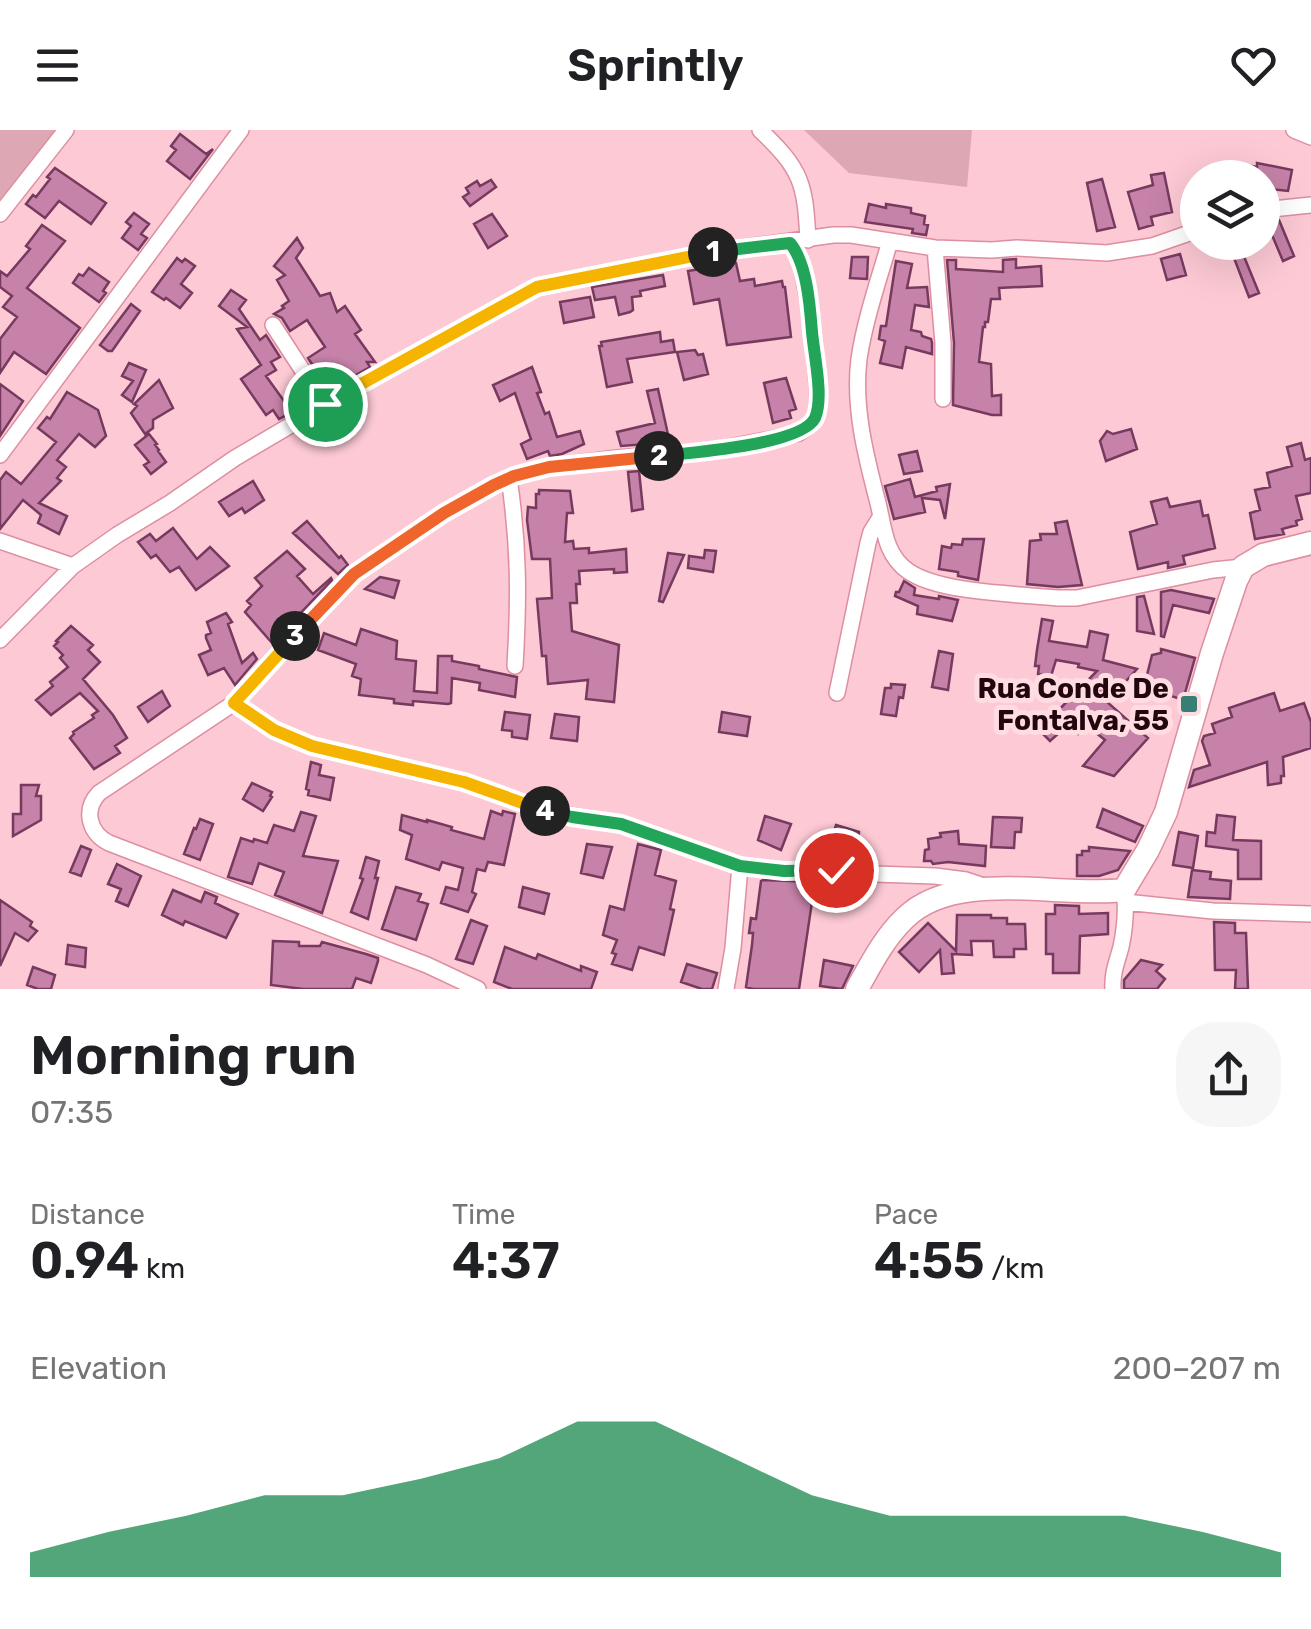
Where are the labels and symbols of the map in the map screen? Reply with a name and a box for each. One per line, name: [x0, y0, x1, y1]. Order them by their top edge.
pin: 1: [688, 227, 738, 277]
pin: [283, 362, 368, 447]
pin: 2: [634, 431, 684, 481]
pin: 3: [270, 611, 320, 661]
place label: Rua Conde De Fontalva, 55: [978, 672, 1169, 737]
marker: Rua Conde De Fontalva, 55: [1178, 693, 1200, 715]
pin: 4: [520, 786, 570, 836]
pin: [794, 828, 879, 913]

